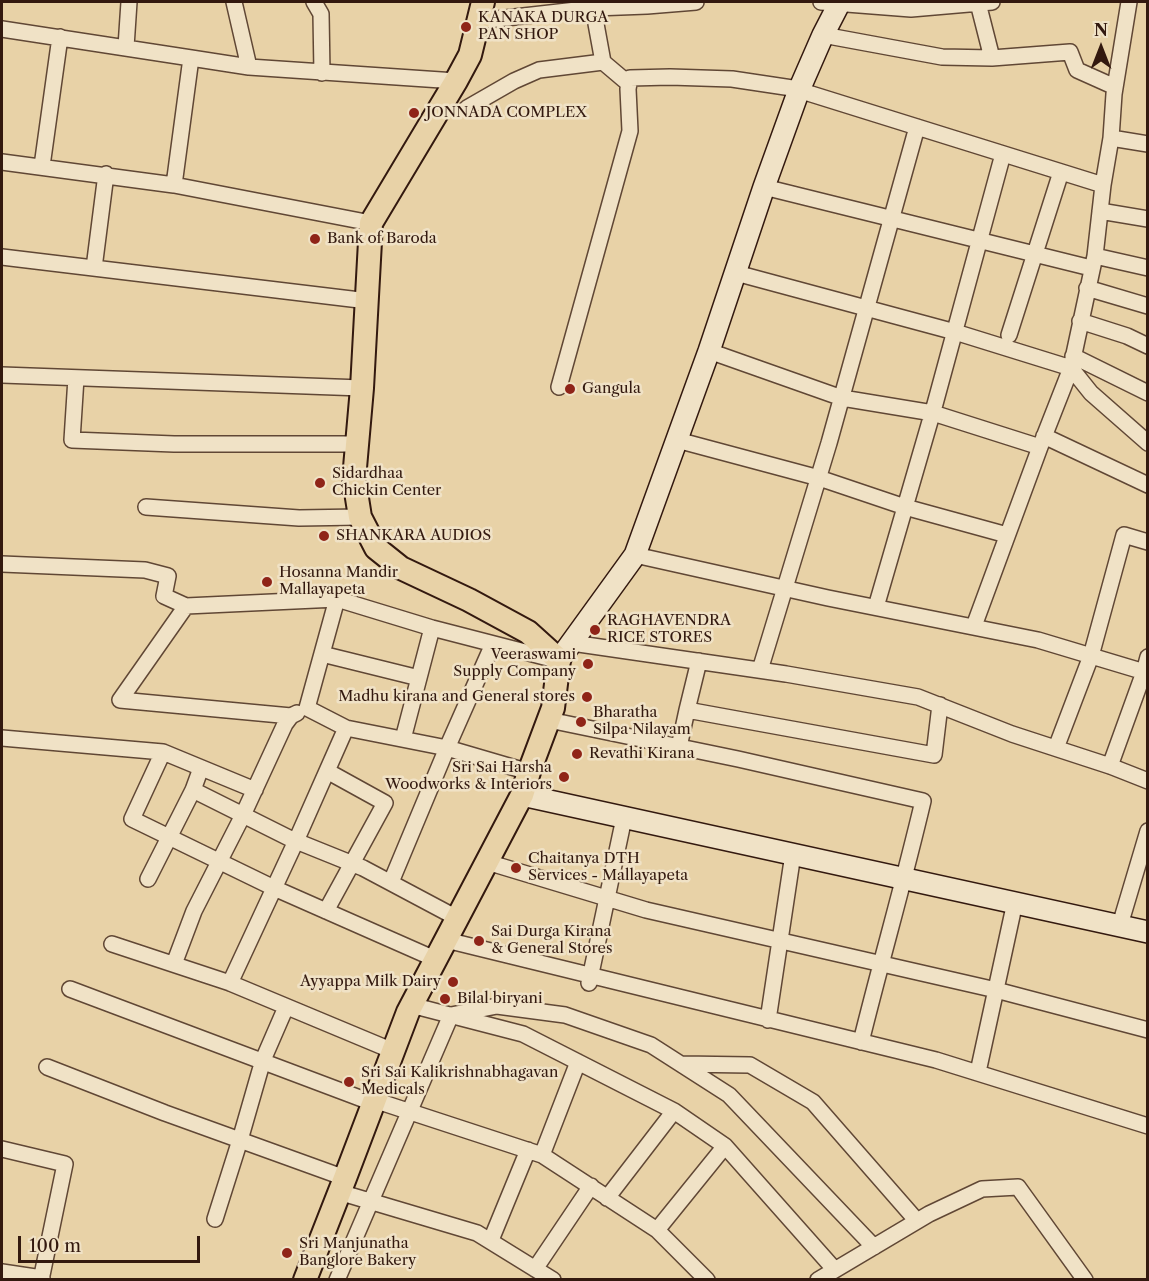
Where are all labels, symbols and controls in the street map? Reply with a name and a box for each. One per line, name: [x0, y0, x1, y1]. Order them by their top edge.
place label: KANAKA DURGA PAN SHOP: [478, 9, 608, 44]
north arrow: [1071, 18, 1131, 78]
marker: KANAKA DURGA PAN SHOP: [459, 20, 473, 34]
text: N: [1094, 20, 1108, 40]
place label: JONNADA COMPLEX: [426, 104, 587, 122]
marker: JONNADA COMPLEX: [407, 106, 421, 120]
place label: Bank of Baroda: [327, 230, 437, 248]
marker: Bank of Baroda: [308, 232, 322, 246]
place label: Gangula: [582, 380, 641, 398]
marker: Gangula: [563, 382, 577, 396]
place label: Sidardhaa Chickin Center: [332, 465, 441, 500]
marker: Sidardhaa Chickin Center: [313, 476, 327, 490]
place label: SHANKARA AUDIOS: [336, 527, 491, 545]
marker: SHANKARA AUDIOS: [317, 529, 331, 543]
place label: Hosanna Mandir Mallayapeta: [279, 564, 398, 599]
marker: Hosanna Mandir Mallayapeta: [260, 575, 274, 589]
place label: RAGHAVENDRA RICE STORES: [607, 612, 731, 647]
marker: RAGHAVENDRA RICE STORES: [588, 623, 602, 637]
place label: Veeraswami Supply Company: [453, 646, 576, 681]
marker: Veeraswami Supply Company: [581, 657, 595, 671]
place label: Madhu kirana and General stores: [338, 688, 575, 706]
marker: Madhu kirana and General stores: [580, 690, 594, 704]
place label: Bharatha Silpa Nilayam: [593, 704, 691, 739]
marker: Bharatha Silpa Nilayam: [574, 715, 588, 729]
place label: Revathi Kirana: [589, 745, 695, 763]
marker: Revathi Kirana: [570, 747, 584, 761]
place label: Sri Sai Harsha Woodworks & Interiors: [385, 759, 552, 794]
marker: Sri Sai Harsha Woodworks & Interiors: [557, 770, 571, 784]
place label: Chaitanya DTH Services - Mallayapeta: [528, 850, 688, 885]
marker: Chaitanya DTH Services - Mallayapeta: [509, 861, 523, 875]
place label: Sai Durga Kirana & General Stores: [491, 923, 612, 958]
marker: Sai Durga Kirana & General Stores: [472, 934, 486, 948]
place label: Ayyappa Milk Dairy: [300, 973, 441, 991]
marker: Ayyappa Milk Dairy: [446, 975, 460, 989]
place label: Bilal biryani: [457, 990, 543, 1008]
marker: Bilal biryani: [438, 992, 452, 1006]
place label: Sri Sai Kalikrishnabhagavan Medicals: [361, 1064, 558, 1099]
marker: Sri Sai Kalikrishnabhagavan Medicals: [342, 1075, 356, 1089]
scale bar: [21, 1224, 202, 1262]
text: 100 m: [29, 1235, 81, 1257]
place label: Sri Manjunatha Banglore Bakery: [299, 1235, 416, 1270]
marker: Sri Manjunatha Banglore Bakery: [280, 1246, 294, 1260]

